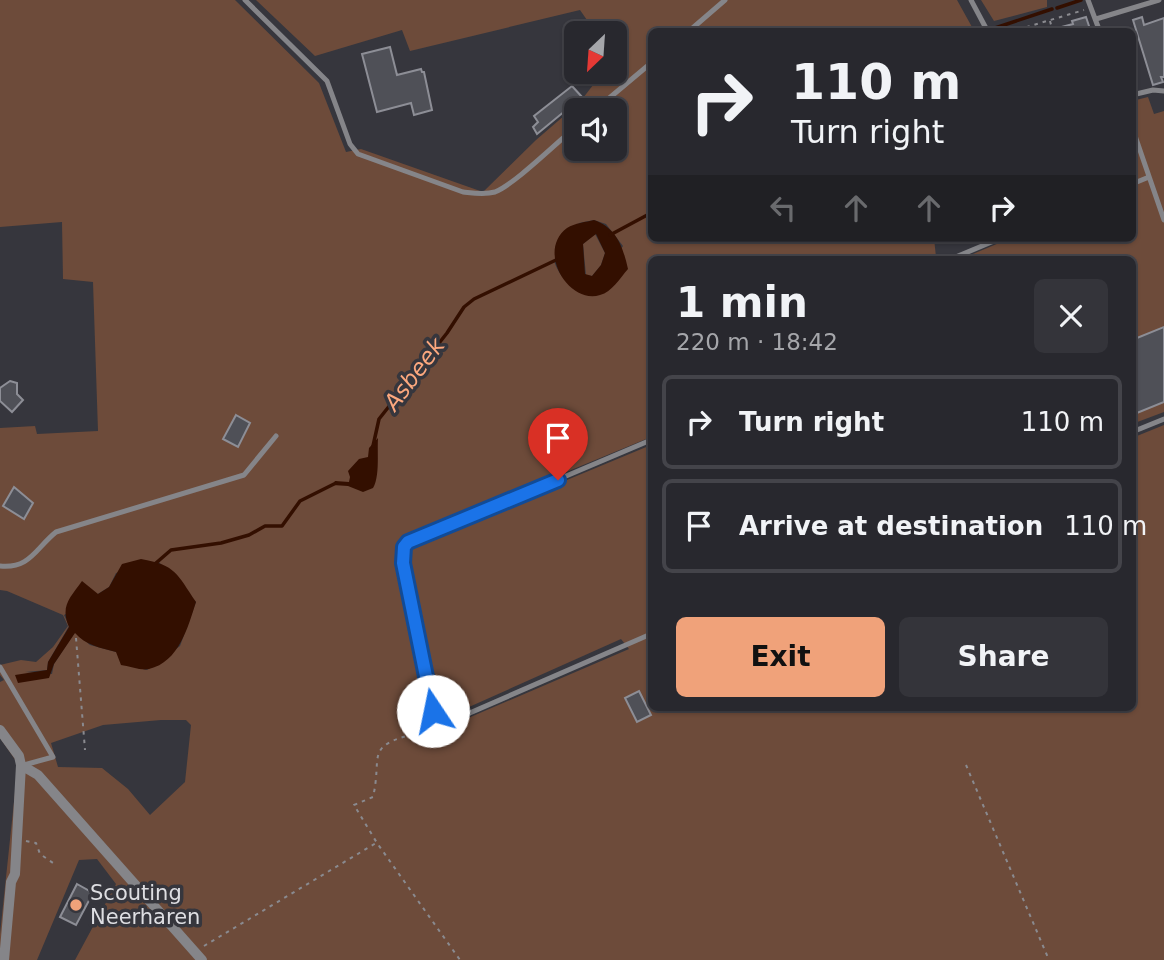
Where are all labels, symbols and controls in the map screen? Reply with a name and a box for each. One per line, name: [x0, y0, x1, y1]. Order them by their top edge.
north arrow: [564, 21, 626, 84]
map controls: [564, 21, 627, 161]
text: 110 m: [791, 54, 961, 111]
icon: right: [676, 56, 767, 147]
button: sound: [564, 98, 627, 161]
text: Turn right: [791, 113, 944, 151]
icon: left: [764, 189, 802, 227]
icon: ahead: [837, 189, 875, 227]
icon: ahead: [910, 189, 948, 227]
icon: right: [983, 189, 1021, 227]
text: 1 min: [676, 278, 808, 327]
button: close: [1034, 279, 1108, 353]
text: 220 m · 18:42: [676, 329, 838, 355]
water label: Asbeek: [377, 331, 451, 417]
icon: right: [680, 403, 718, 441]
text: Turn right: [739, 407, 884, 437]
text: 110 m: [1021, 407, 1104, 437]
pin: [528, 408, 588, 480]
icon: arrive: [539, 419, 577, 457]
icon: arrive: [680, 507, 718, 545]
text: Arrive at destination: [739, 511, 1043, 541]
text: 110 m: [1064, 511, 1147, 541]
button: Exit: [676, 617, 885, 697]
button: Share: [899, 617, 1108, 697]
position arrow: [396, 674, 470, 748]
place label: Scouting Neerharen: [90, 881, 200, 929]
marker: Scouting Neerharen: [68, 897, 84, 913]

